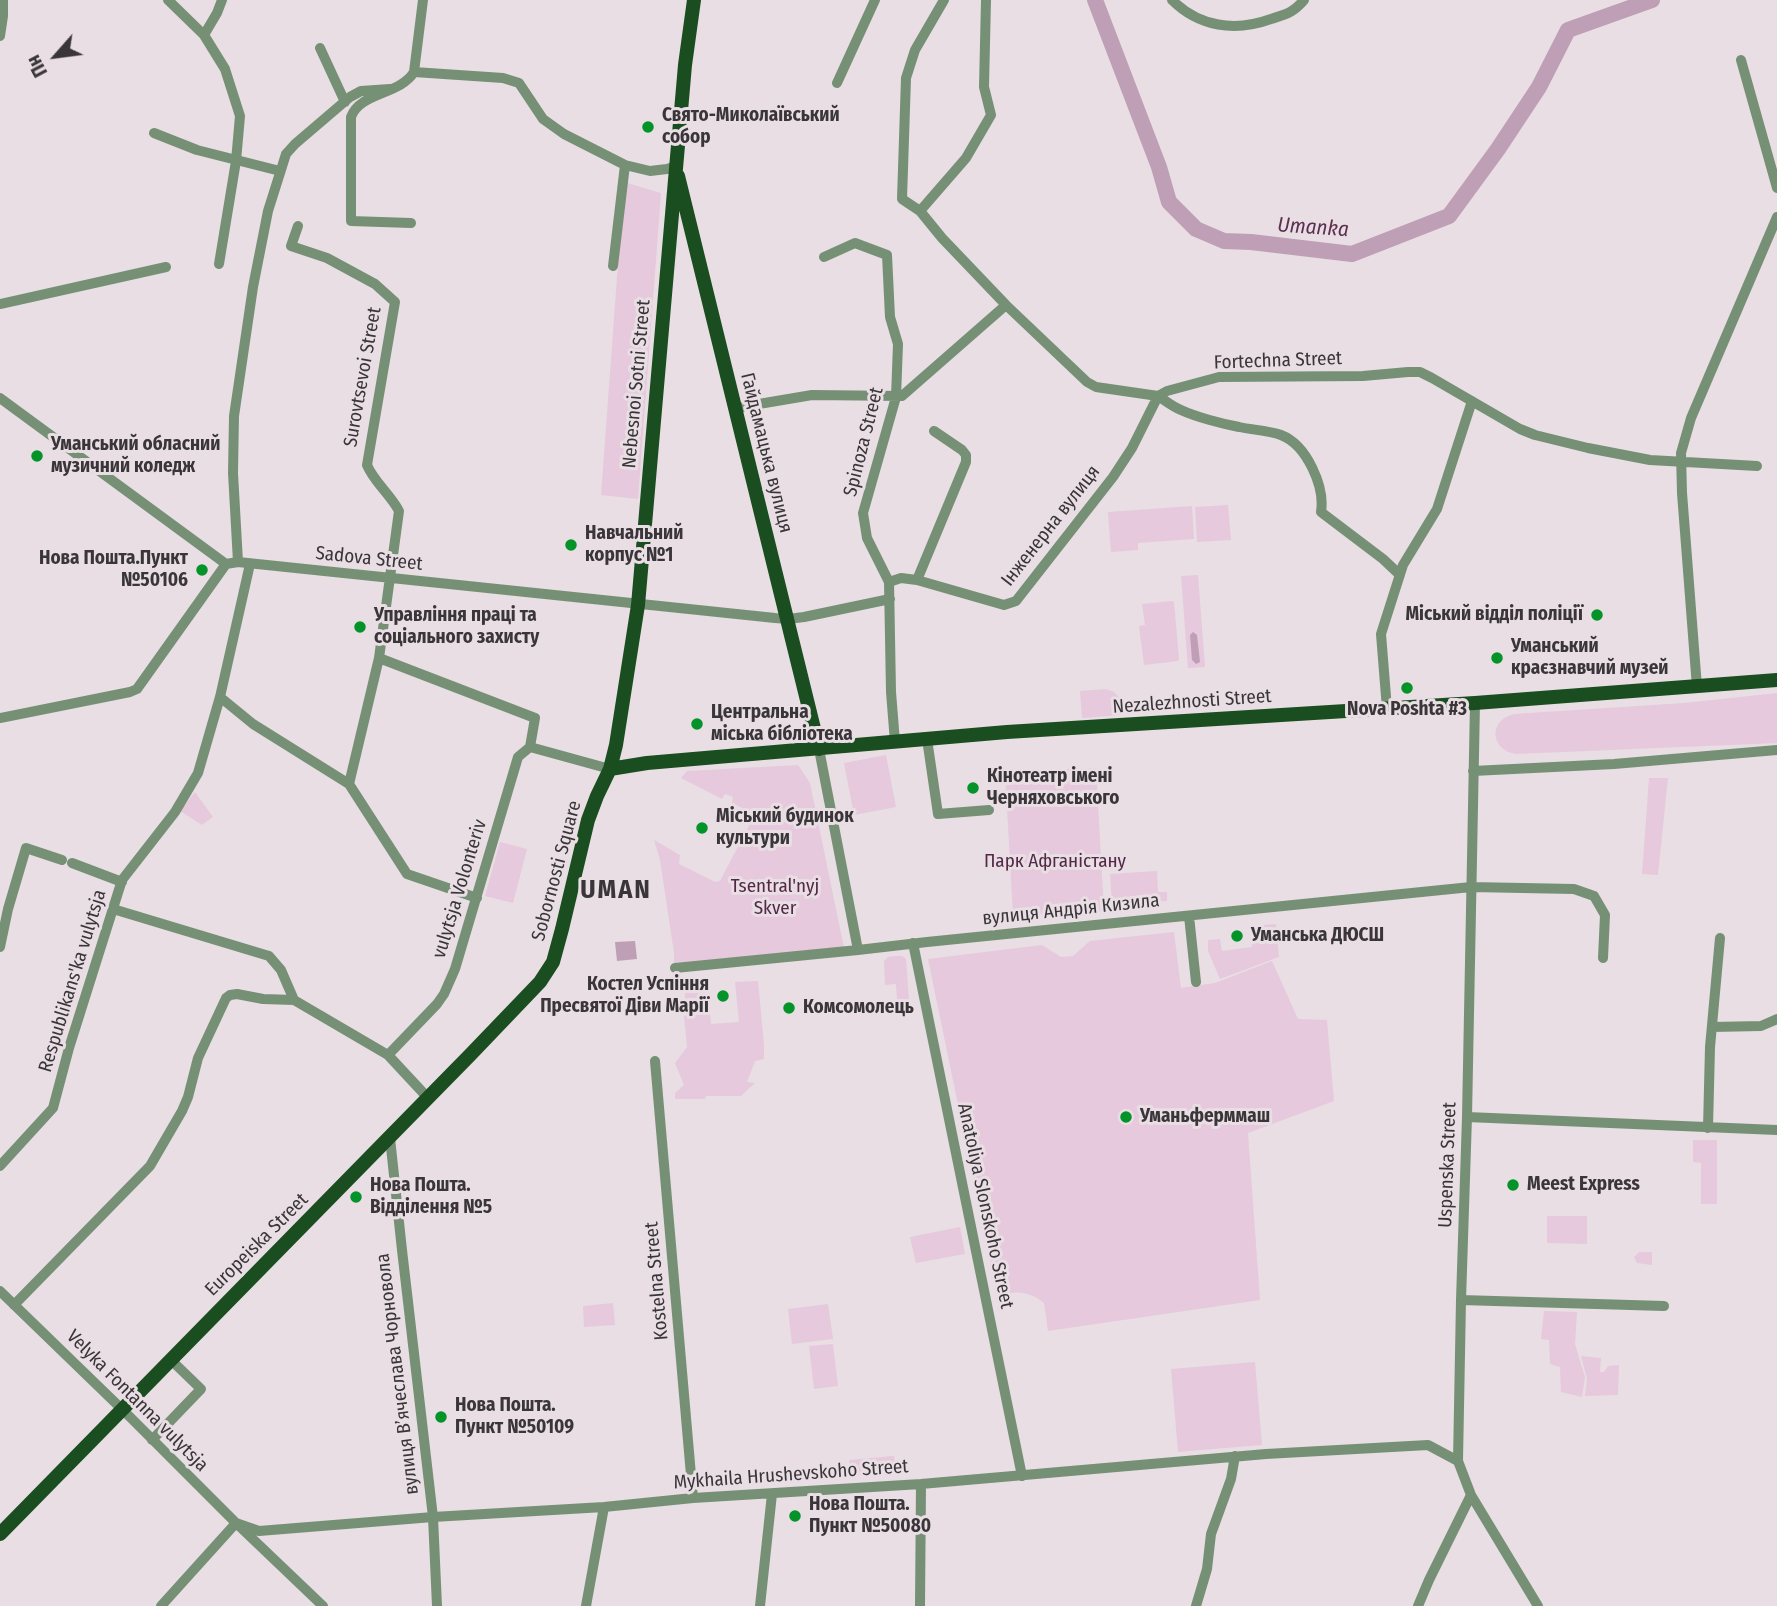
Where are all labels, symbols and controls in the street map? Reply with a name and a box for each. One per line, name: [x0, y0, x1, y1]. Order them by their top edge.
north arrow: [21, 21, 91, 91]
text: Пн: [22, 51, 52, 81]
place label: Свято-Миколаївський собор: [662, 105, 840, 149]
marker: Свято-Миколаївський собор: [640, 119, 656, 135]
water label: Umanka: [1276, 213, 1350, 243]
street label: Nebesnoi Sotni Street: [618, 299, 656, 469]
street label: Surovtsevoi Street: [339, 305, 387, 449]
street label: Fortechna Street: [1214, 347, 1342, 375]
street label: Гайдамацька вулиця: [735, 371, 797, 535]
street label: Spinoza Street: [839, 385, 889, 499]
place label: Уманський обласний музичний коледж: [51, 434, 220, 478]
marker: Уманський обласний музичний коледж: [29, 448, 45, 464]
street label: Інженерна вулиця: [997, 461, 1105, 591]
place label: Навчальний корпус №1: [585, 523, 683, 567]
marker: Навчальний корпус №1: [563, 537, 579, 553]
street label: Sadova Street: [314, 542, 424, 576]
place label: Нова Пошта.Пункт №50106: [39, 548, 188, 592]
marker: Нова Пошта.Пункт №50106: [194, 562, 210, 578]
place label: Міський відділ поліції: [1405, 604, 1583, 626]
place label: Управління праці та соціального захисту: [374, 605, 539, 649]
marker: Міський відділ поліції: [1589, 607, 1605, 623]
marker: Управління праці та соціального захисту: [352, 619, 368, 635]
place label: Уманський краєзнавчий музей: [1511, 636, 1668, 680]
marker: Уманський краєзнавчий музей: [1489, 650, 1505, 666]
marker: Nova Poshta #3: [1399, 680, 1415, 696]
street label: Nezalezhnosti Street: [1112, 685, 1272, 719]
place label: Nova Poshta #3: [1347, 699, 1467, 721]
place label: Центральна міська бібліотека: [711, 702, 853, 746]
marker: Центральна міська бібліотека: [689, 716, 705, 732]
place label: Кінотеатр імені Черняховського: [987, 766, 1119, 810]
marker: Кінотеатр імені Черняховського: [965, 780, 981, 796]
street label: Sobornosti Square: [527, 798, 587, 944]
place label: Міський будинок культури: [716, 806, 854, 850]
street label: vulytsja Volonteriv: [428, 817, 492, 961]
marker: Міський будинок культури: [694, 820, 710, 836]
park label: Парк Афганістану: [984, 851, 1126, 873]
district label: UMAN: [581, 875, 651, 907]
park label: Tsentral'nyj Skver: [731, 876, 819, 920]
street label: Respublikans'ka vulytsja: [34, 887, 112, 1075]
street label: вулиця Андрія Кизила: [981, 889, 1161, 931]
place label: Уманська ДЮСШ: [1251, 925, 1384, 947]
marker: Уманська ДЮСШ: [1229, 928, 1245, 944]
place label: Костел Успіння Пресвятої Діви Марії: [540, 974, 709, 1018]
marker: Костел Успіння Пресвятої Діви Марії: [715, 988, 731, 1004]
place label: Комсомолець: [803, 997, 914, 1019]
marker: Комсомолець: [781, 1000, 797, 1016]
street label: Anatoliya Slonskoho Street: [952, 1101, 1018, 1311]
street label: Uspenska Street: [1434, 1102, 1462, 1228]
place label: Уманьферммаш: [1140, 1106, 1270, 1128]
marker: Уманьферммаш: [1118, 1109, 1134, 1125]
place label: Meest Express: [1527, 1174, 1640, 1196]
place label: Нова Пошта. Відділення №5: [370, 1175, 492, 1219]
marker: Meest Express: [1505, 1177, 1521, 1193]
street label: Europeiska Street: [201, 1189, 313, 1301]
marker: Нова Пошта. Відділення №5: [348, 1189, 364, 1205]
street label: Kostelna Street: [640, 1221, 674, 1341]
street label: вулиця В’ячеслава Чорновола: [372, 1252, 424, 1496]
street label: Velyka Fontanna vulytsja: [61, 1325, 213, 1477]
place label: Нова Пошта. Пункт №50109: [455, 1395, 574, 1439]
marker: Нова Пошта. Пункт №50109: [433, 1409, 449, 1425]
street label: Mykhaila Hrushevskoho Street: [673, 1455, 909, 1495]
place label: Нова Пошта. Пункт №50080: [809, 1494, 931, 1538]
marker: Нова Пошта. Пункт №50080: [787, 1508, 803, 1524]

